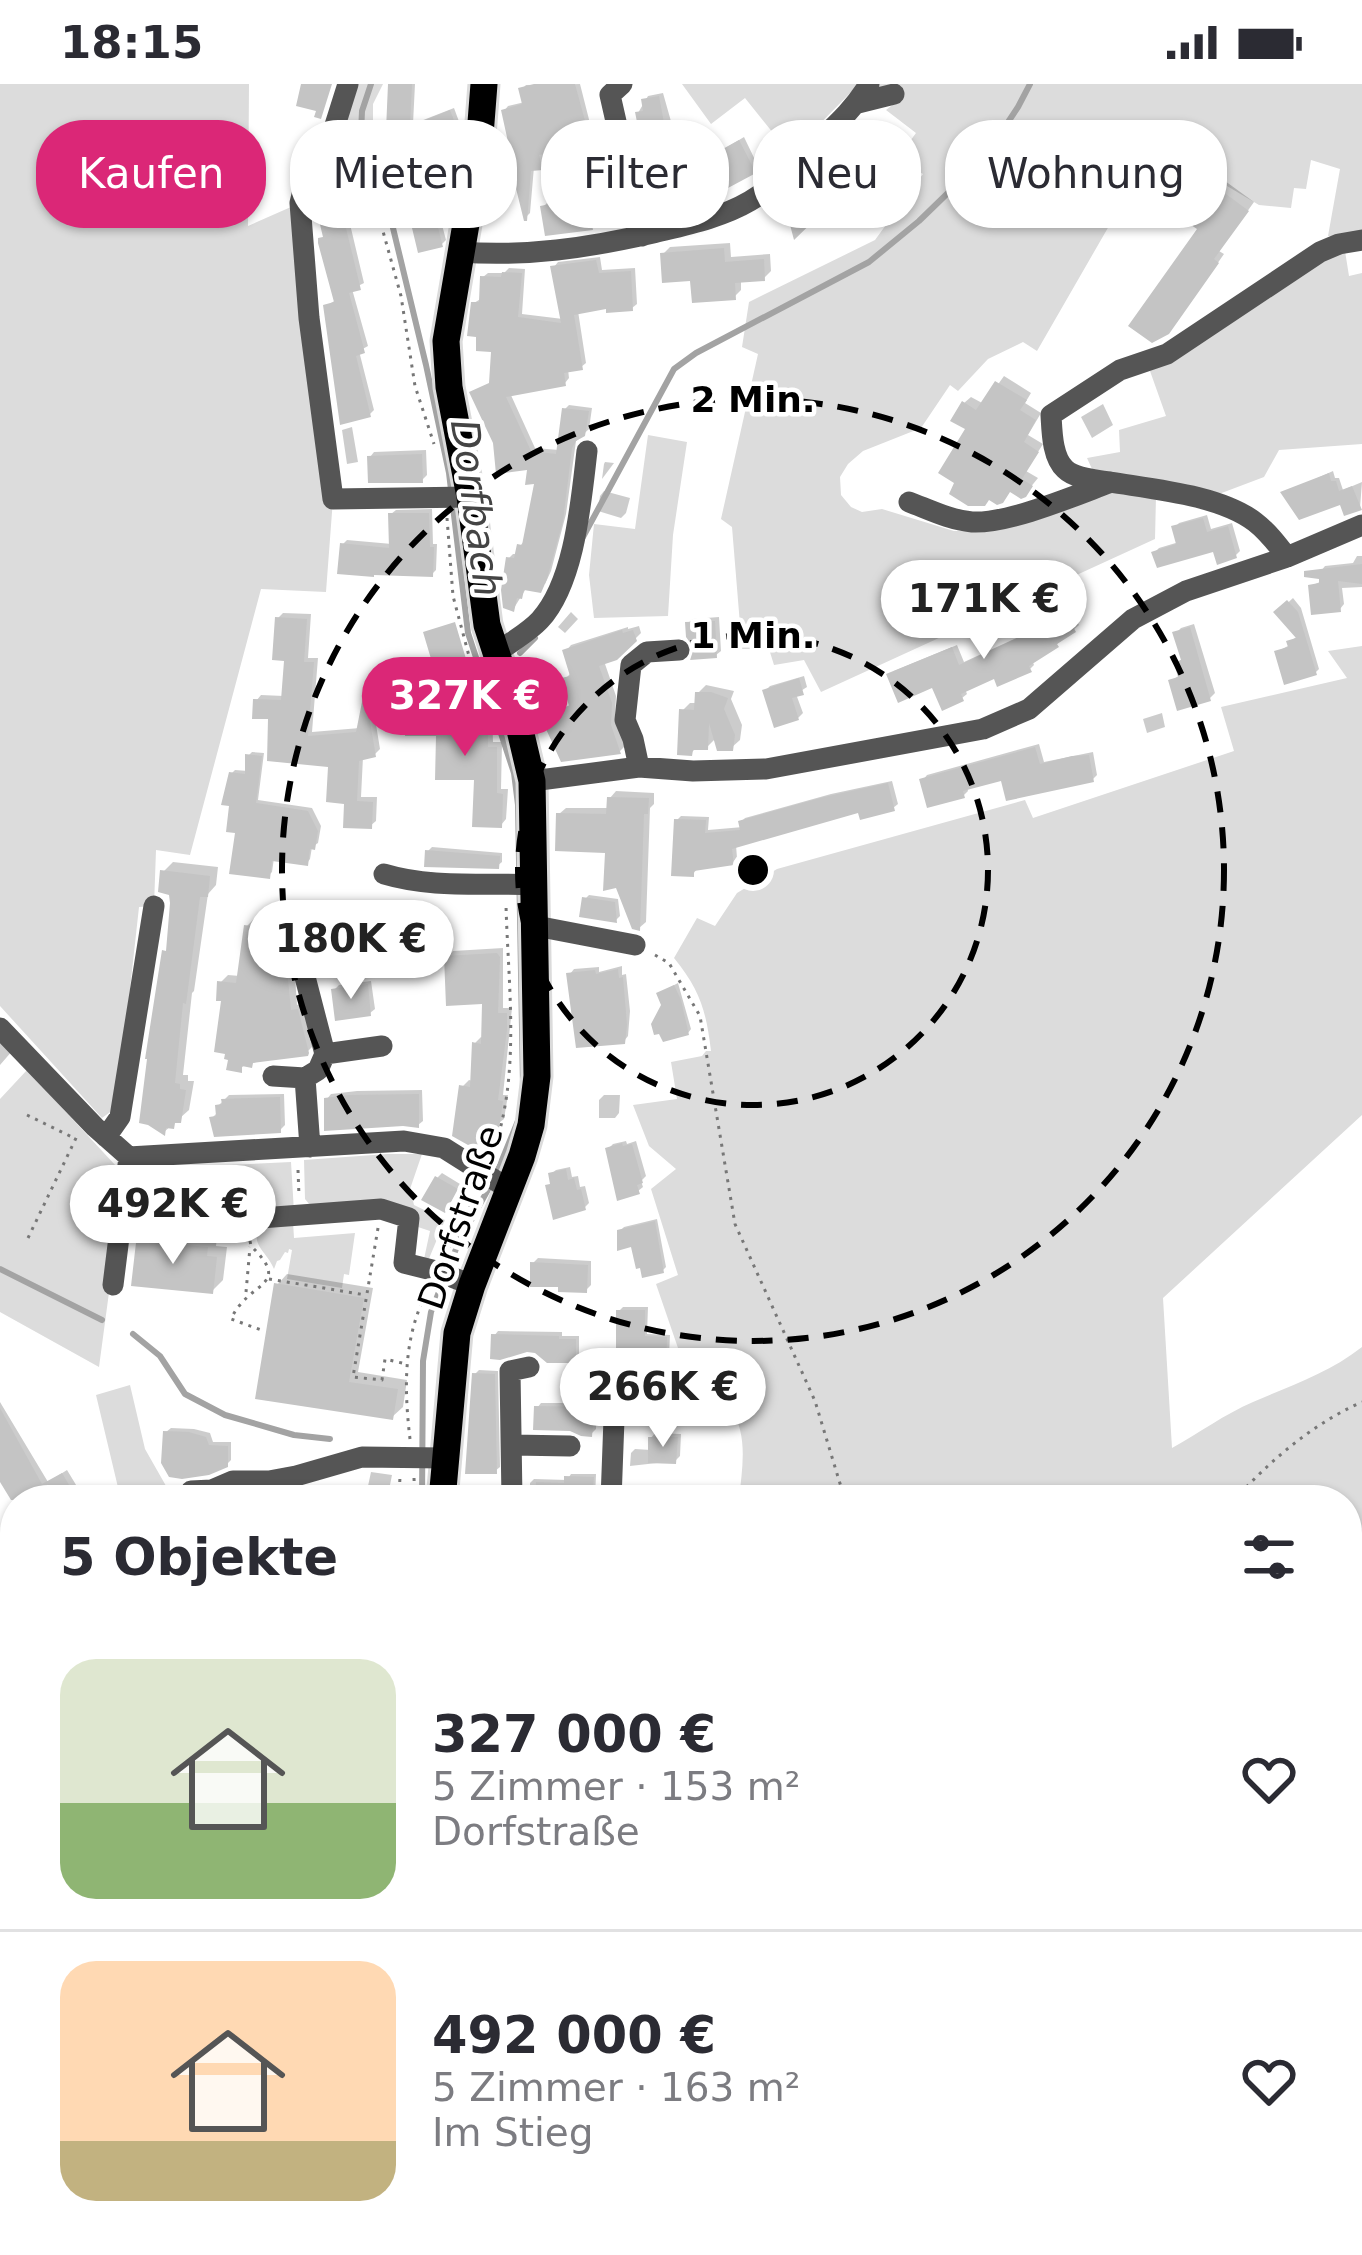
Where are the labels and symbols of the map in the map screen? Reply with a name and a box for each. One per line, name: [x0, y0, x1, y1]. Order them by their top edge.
text: 2 Min.: [690, 379, 816, 420]
water label: Dorfbach: [442, 417, 511, 600]
pin: 171K €: [886, 560, 1082, 662]
text: 1 Min.: [690, 615, 816, 656]
pin: 327K €: [367, 657, 563, 759]
centre of rings: [732, 849, 774, 891]
pin: 180K €: [253, 900, 449, 1002]
street label: Dorfstraße: [410, 1120, 511, 1315]
pin: 492K €: [75, 1165, 271, 1267]
pin: 266K €: [565, 1348, 761, 1450]

